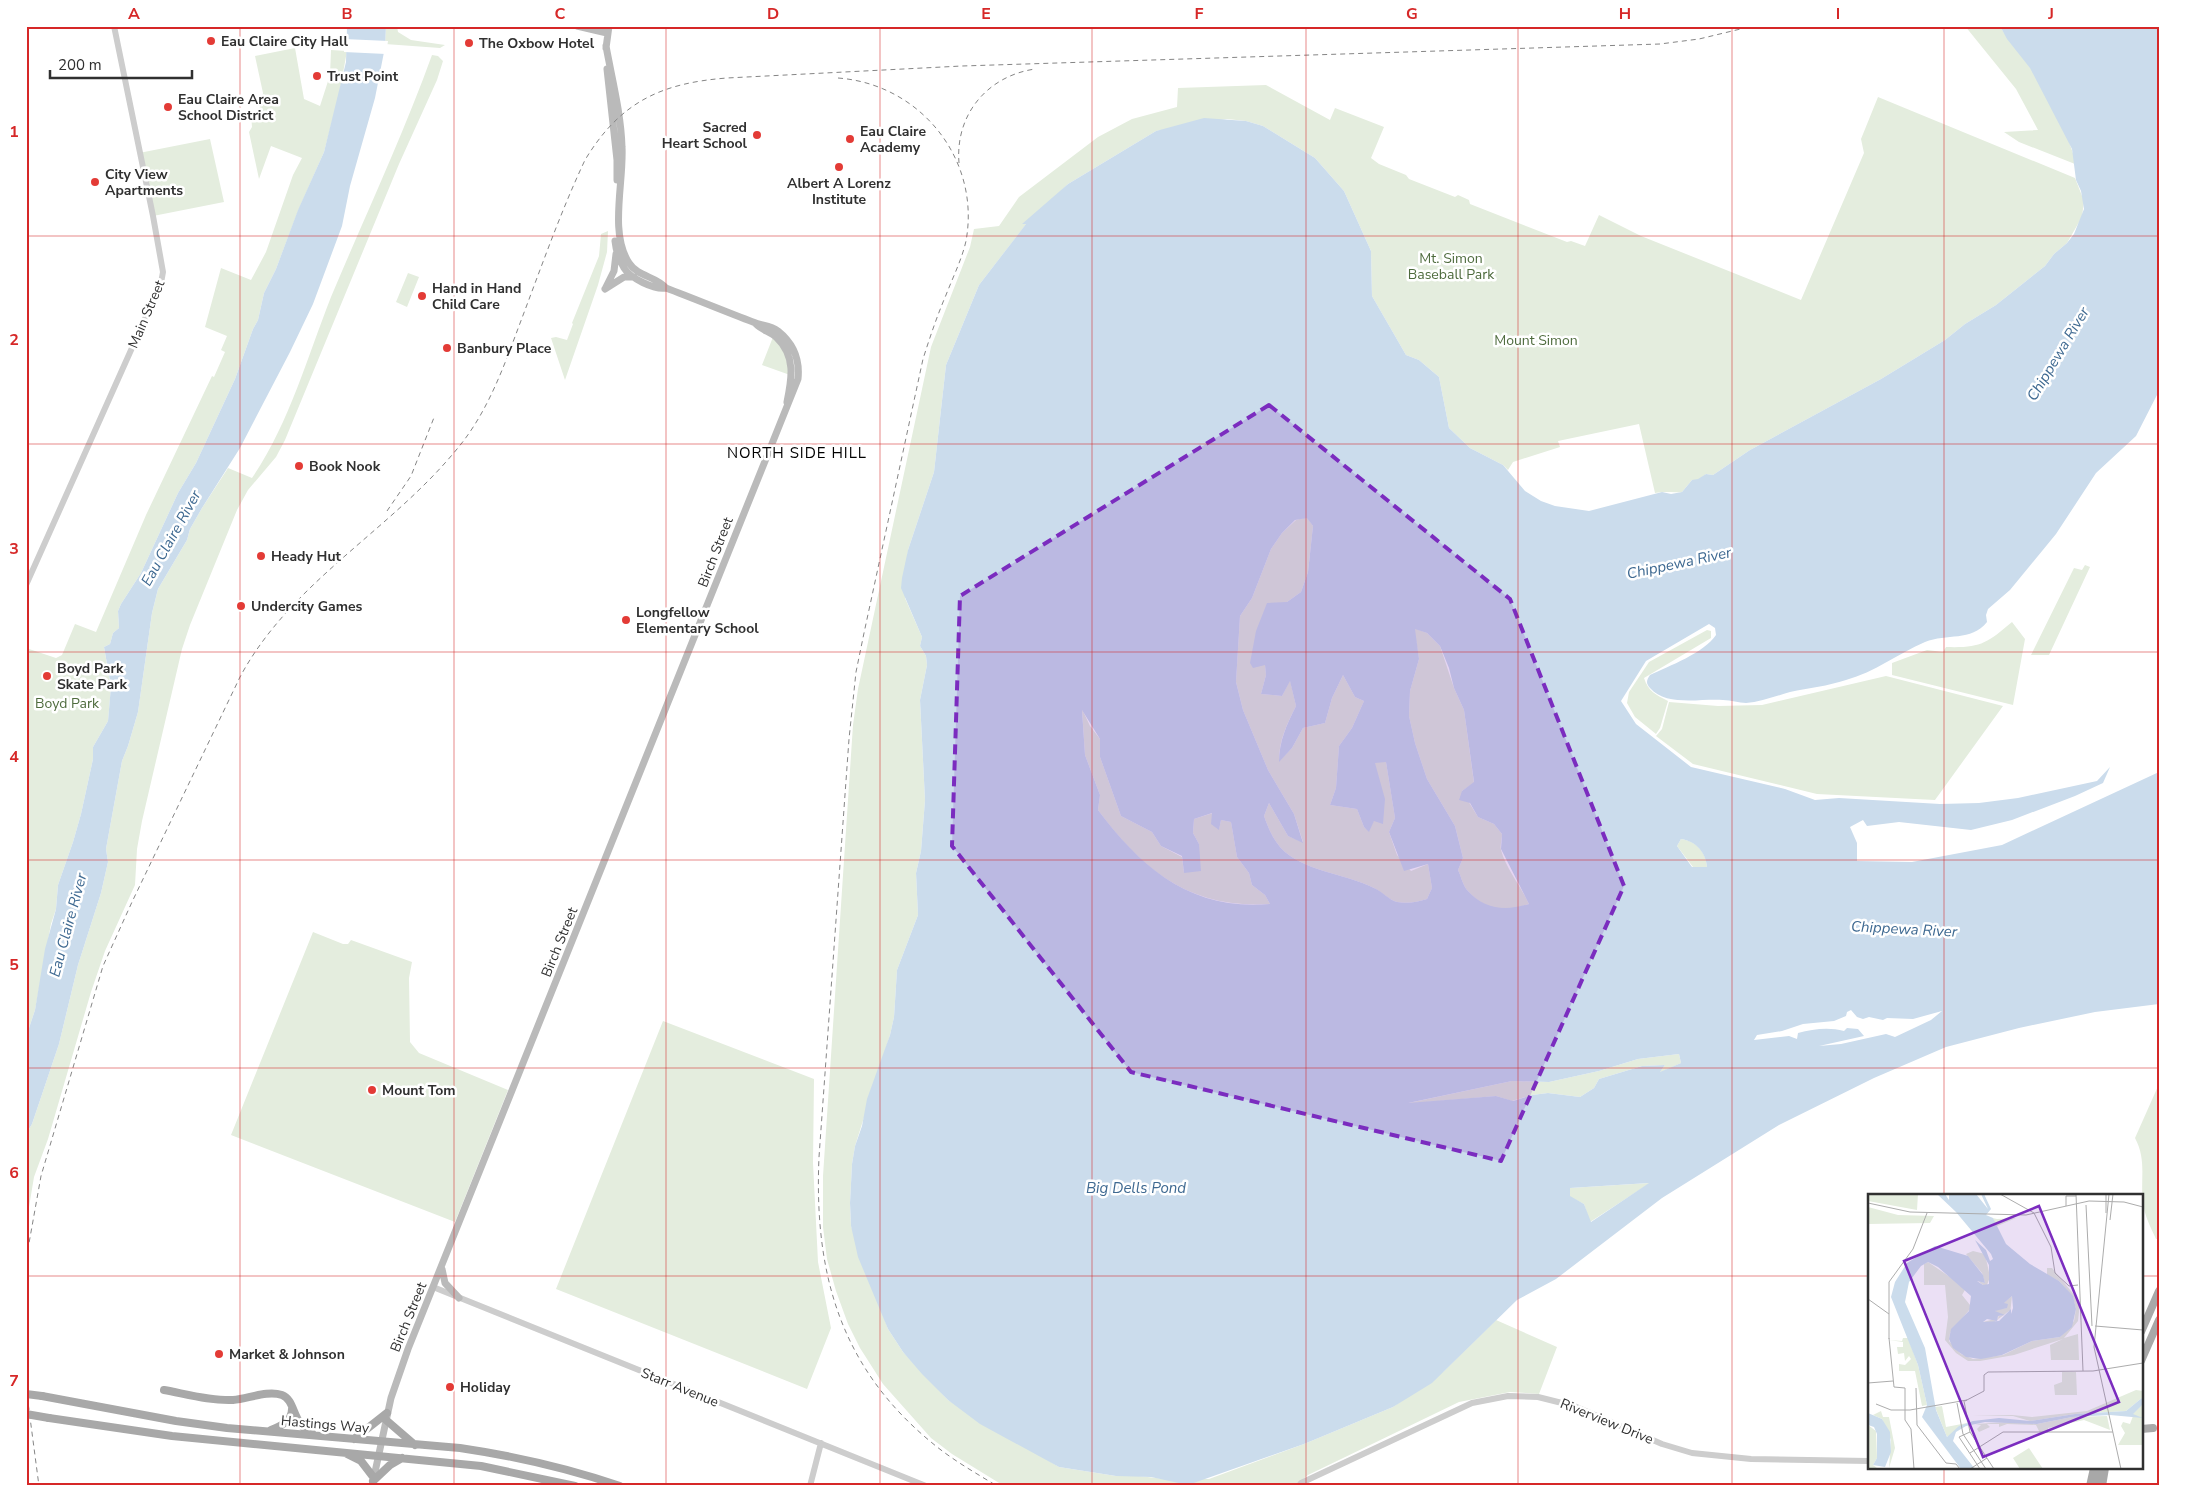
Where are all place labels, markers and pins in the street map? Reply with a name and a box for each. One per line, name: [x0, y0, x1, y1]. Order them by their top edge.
place label: Eau Claire City Hall: [221, 32, 348, 51]
place label: The Oxbow Hotel: [479, 34, 595, 53]
marker: Eau Claire City Hall: [205, 35, 217, 47]
marker: The Oxbow Hotel: [463, 37, 475, 49]
place label: Trust Point: [327, 67, 399, 86]
marker: Trust Point: [311, 70, 323, 82]
place label: Eau Claire Area School District: [178, 90, 279, 125]
marker: Eau Claire Area School District: [162, 101, 174, 113]
place label: Sacred Heart School: [662, 118, 748, 153]
place label: Eau Claire Academy: [860, 122, 926, 157]
marker: Sacred Heart School: [751, 129, 763, 141]
marker: Eau Claire Academy: [844, 133, 856, 145]
marker: Albert A Lorenz Institute: [833, 161, 845, 173]
place label: City View Apartments: [105, 165, 183, 200]
place label: Albert A Lorenz Institute: [787, 174, 891, 209]
marker: City View Apartments: [89, 176, 101, 188]
place label: Hand in Hand Child Care: [432, 279, 521, 314]
marker: Hand in Hand Child Care: [416, 290, 428, 302]
place label: Banbury Place: [457, 339, 552, 358]
marker: Banbury Place: [441, 342, 453, 354]
place label: Book Nook: [309, 457, 381, 476]
marker: Book Nook: [293, 460, 305, 472]
place label: Heady Hut: [271, 547, 342, 566]
marker: Heady Hut: [255, 550, 267, 562]
place label: Undercity Games: [251, 597, 363, 616]
marker: Undercity Games: [235, 600, 247, 612]
place label: Longfellow Elementary School: [636, 603, 759, 638]
marker: Longfellow Elementary School: [620, 614, 632, 626]
place label: Boyd Park Skate Park: [57, 659, 128, 694]
marker: Boyd Park Skate Park: [41, 670, 53, 682]
place label: Mount Tom: [382, 1081, 456, 1100]
marker: Mount Tom: [366, 1084, 378, 1096]
place label: Market & Johnson: [229, 1345, 345, 1364]
marker: Market & Johnson: [213, 1348, 225, 1360]
place label: Holiday: [460, 1378, 511, 1397]
marker: Holiday: [444, 1381, 456, 1393]

